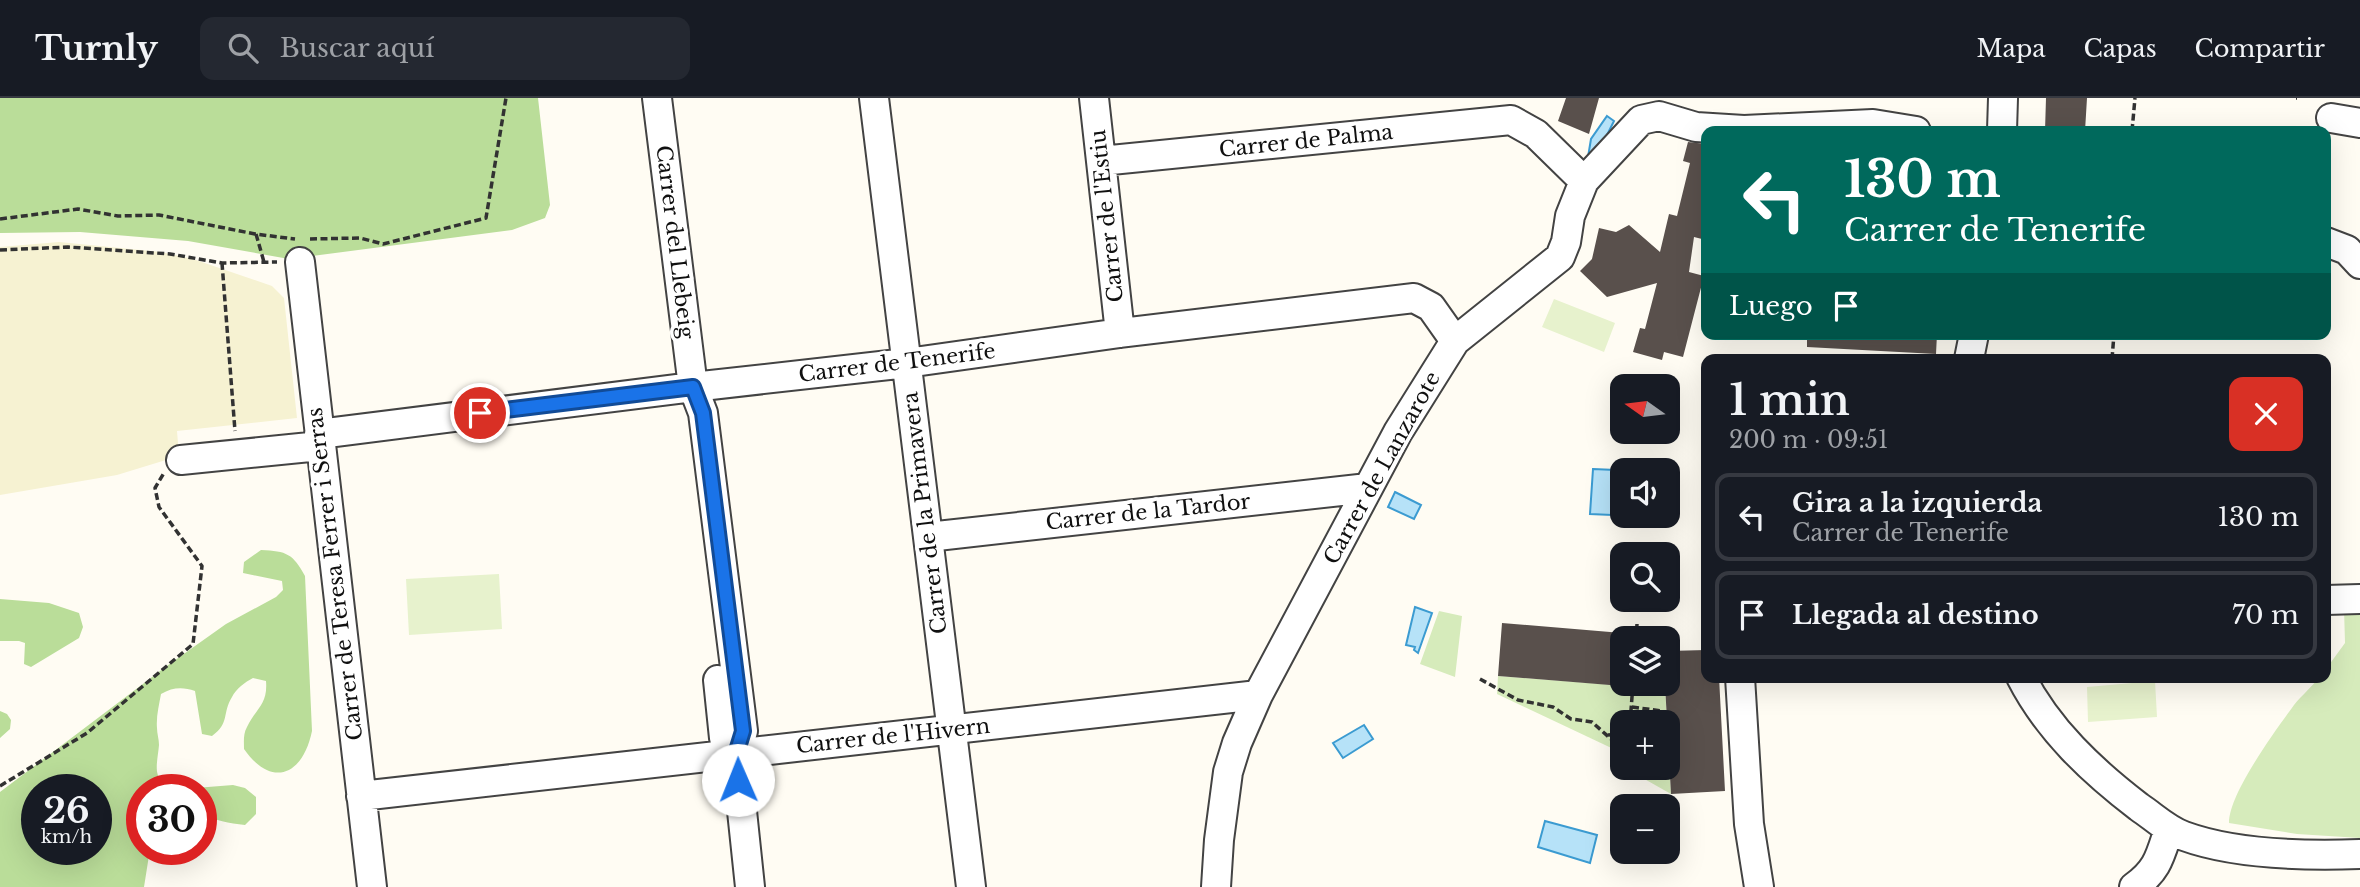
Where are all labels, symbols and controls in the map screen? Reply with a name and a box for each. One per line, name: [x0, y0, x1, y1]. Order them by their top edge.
search box: [200, 17, 690, 80]
text: Turnly: [35, 28, 158, 69]
icon: search: [224, 29, 262, 67]
text: Buscar aquí: [280, 32, 434, 64]
text: Mapa: [1976, 34, 2046, 63]
text: Capas: [2084, 34, 2157, 63]
text: Compartir: [2195, 34, 2325, 63]
street label: Carrer de Palma: [1218, 119, 1395, 163]
street label: Carrer de l'Estiu: [1085, 128, 1129, 304]
street label: Carrer del Llebeig: [650, 144, 700, 341]
text: 130 m: [1844, 149, 2001, 210]
icon: left: [1729, 154, 1820, 245]
text: Carrer de Tenerife: [1844, 210, 2146, 250]
icon: arrive: [1827, 287, 1865, 325]
text: Luego: [1729, 290, 1813, 322]
street label: Carrer de Tenerife: [797, 338, 997, 388]
street label: Carrer de Lanzarote: [1318, 367, 1446, 569]
north arrow: [1610, 374, 1680, 444]
map controls: [1610, 374, 1680, 864]
text: 1 min: [1729, 374, 1850, 426]
button: close: [2229, 377, 2303, 451]
pin: [450, 383, 510, 443]
street label: Carrer de la Primavera: [897, 390, 953, 636]
icon: arrive: [461, 394, 499, 432]
street label: Carrer de Teresa Ferrer i Serras: [302, 406, 368, 742]
text: 200 m · 09:51: [1729, 426, 1888, 454]
button: sound: [1610, 458, 1680, 528]
text: Gira a la izquierda: [1792, 487, 2042, 519]
street label: Carrer de la Tardor: [1044, 488, 1252, 536]
icon: left: [1733, 498, 1771, 536]
text: 130 m: [2217, 501, 2299, 533]
text: Carrer de Tenerife: [1792, 519, 2009, 547]
button: search: [1610, 542, 1680, 612]
icon: arrive: [1733, 596, 1771, 634]
text: Llegada al destino: [1792, 599, 2039, 631]
text: 70 m: [2232, 599, 2299, 631]
button: layers: [1610, 626, 1680, 696]
button: +: [1610, 710, 1680, 780]
street label: Carrer de l'Hivern: [795, 713, 991, 759]
position arrow: [701, 743, 775, 817]
speed limit sign: 30: [126, 774, 217, 865]
text: 26: [43, 789, 90, 832]
button: −: [1610, 794, 1680, 864]
text: km/h: [41, 826, 92, 848]

